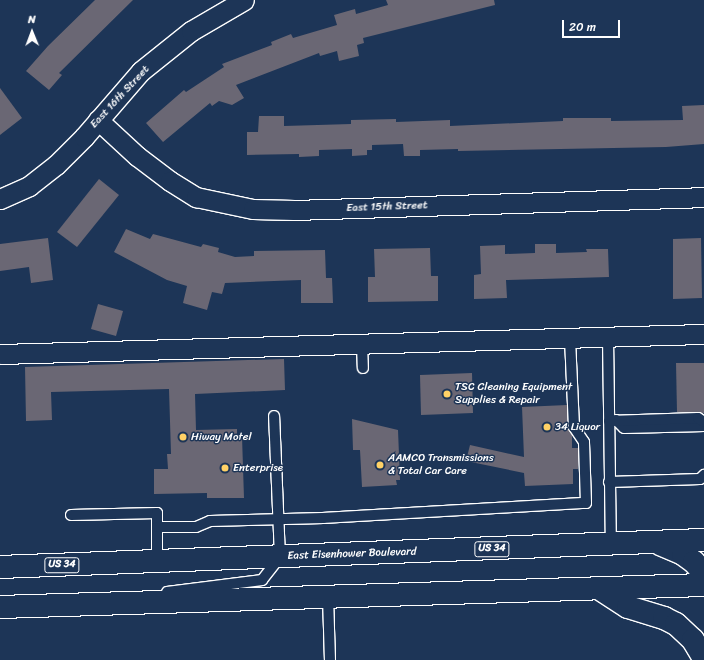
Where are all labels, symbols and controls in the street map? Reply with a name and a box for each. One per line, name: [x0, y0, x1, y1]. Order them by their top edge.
text: N: [28, 10, 36, 29]
north arrow: [12, 12, 52, 52]
scale bar: [564, 12, 622, 38]
text: 20 m: [569, 16, 596, 38]
street label: East 16th Street: [88, 63, 152, 131]
street label: East 15th Street: [346, 199, 428, 215]
place label: TSC Cleaning Equipment Supplies & Repair: [455, 381, 573, 407]
marker: TSC Cleaning Equipment Supplies & Repair: [442, 389, 452, 399]
place label: 34 Liquor: [555, 420, 600, 434]
marker: 34 Liquor: [542, 422, 552, 432]
place label: Hiway Motel: [191, 430, 252, 444]
marker: Hiway Motel: [178, 432, 188, 442]
place label: AAMCO Transmissions & Total Car Care: [388, 452, 494, 478]
marker: AAMCO Transmissions & Total Car Care: [375, 460, 385, 470]
place label: Enterprise: [233, 461, 283, 475]
marker: Enterprise: [220, 463, 230, 473]
road number: US 34: [474, 541, 510, 557]
street label: East Eisenhower Boulevard: [287, 545, 417, 563]
road number: US 34: [44, 557, 80, 573]

